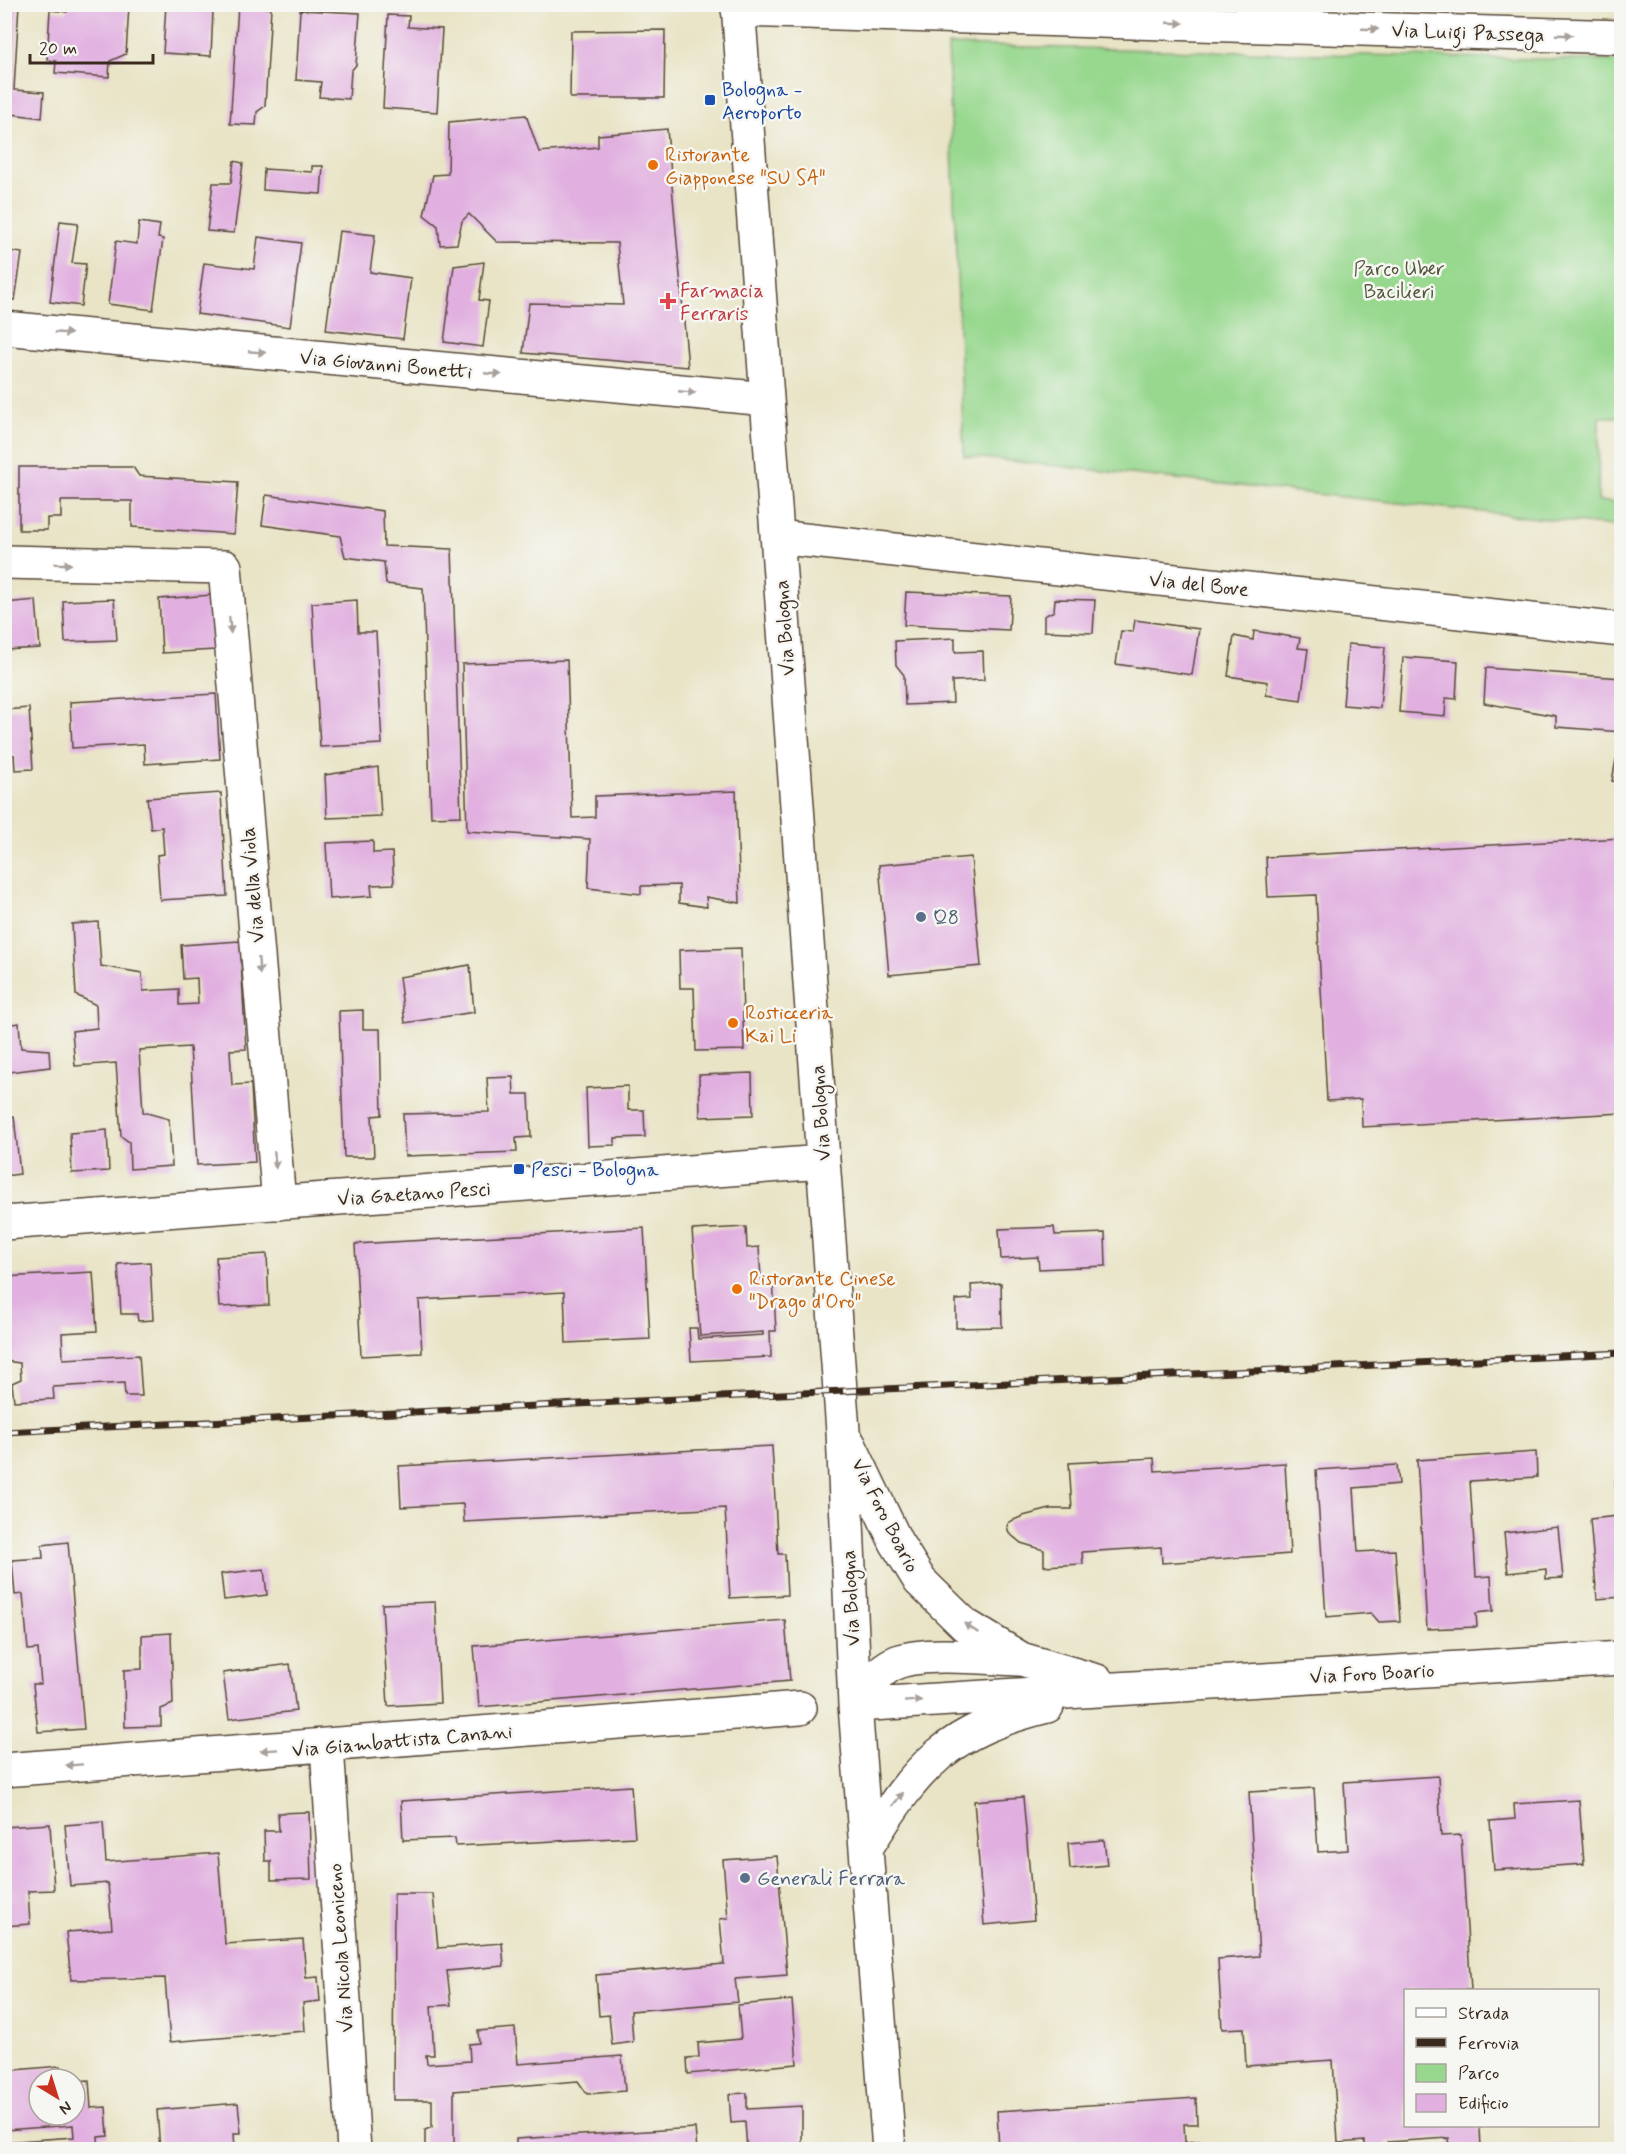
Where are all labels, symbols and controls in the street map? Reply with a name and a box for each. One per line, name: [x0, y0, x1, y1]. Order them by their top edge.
street label: Via Luigi Passega: [1391, 17, 1545, 52]
one-way arrow: [1165, 18, 1184, 28]
one-way arrow: [1360, 24, 1379, 34]
scale bar: [30, 27, 153, 65]
one-way arrow: [1555, 30, 1574, 40]
text: 20 m: [39, 37, 77, 61]
place label: Bologna - Aeroporto: [722, 77, 802, 127]
marker: Bologna - Aeroporto: [703, 93, 717, 107]
place label: Ristorante Giapponese "SU SA": [665, 142, 826, 192]
marker: Ristorante Giapponese "SU SA": [646, 158, 660, 172]
park label: Parco Uber Bacilieri: [1353, 256, 1445, 306]
place label: Farmacia Ferraris: [680, 278, 764, 328]
marker: Farmacia Ferraris: [661, 294, 675, 308]
one-way arrow: [53, 328, 72, 338]
street label: Via Giovanni Bonetti: [299, 345, 473, 386]
one-way arrow: [247, 347, 266, 357]
one-way arrow: [483, 369, 502, 379]
one-way arrow: [678, 387, 697, 397]
one-way arrow: [53, 559, 72, 568]
street label: Via del Bove: [1148, 567, 1250, 604]
street label: Via Bologna: [769, 579, 803, 677]
one-way arrow: [225, 615, 235, 634]
street label: Via della Viola: [235, 826, 272, 944]
place label: Q8: [933, 905, 959, 932]
marker: Q8: [914, 910, 928, 924]
one-way arrow: [254, 956, 264, 975]
place label: Rosticceria Kai Li: [745, 1000, 834, 1050]
marker: Rosticceria Kai Li: [726, 1016, 740, 1030]
street label: Via Bologna: [805, 1064, 839, 1162]
one-way arrow: [271, 1151, 280, 1170]
place label: Pesci - Bologna: [531, 1157, 659, 1185]
marker: Pesci - Bologna: [512, 1162, 526, 1176]
street label: Via Gaetano Pesci: [336, 1176, 492, 1213]
place label: Ristorante Cinese "Drago d'Oro": [749, 1266, 896, 1317]
marker: Ristorante Cinese "Drago d'Oro": [730, 1282, 744, 1296]
street label: Via Foro Boario: [844, 1454, 925, 1577]
street label: Via Bologna: [836, 1549, 868, 1647]
one-way arrow: [963, 1623, 979, 1634]
street label: Via Foro Boario: [1309, 1658, 1435, 1691]
one-way arrow: [904, 1696, 923, 1706]
street label: Via Giambattista Canani: [291, 1718, 513, 1765]
one-way arrow: [259, 1746, 278, 1755]
one-way arrow: [65, 1760, 84, 1770]
one-way arrow: [891, 1792, 904, 1807]
street label: Via Nicola Leoniceno: [322, 1862, 361, 2033]
place label: Generali Ferrara: [757, 1866, 906, 1893]
marker: Generali Ferrara: [738, 1871, 752, 1885]
legend: [1404, 1989, 1599, 2127]
text: Strada: [1458, 2002, 1509, 2026]
text: Ferrovia: [1458, 2032, 1519, 2056]
text: Parco: [1458, 2062, 1499, 2086]
north arrow: [27, 2067, 87, 2127]
text: Edificio: [1458, 2092, 1509, 2116]
text: N: [55, 2096, 76, 2119]

